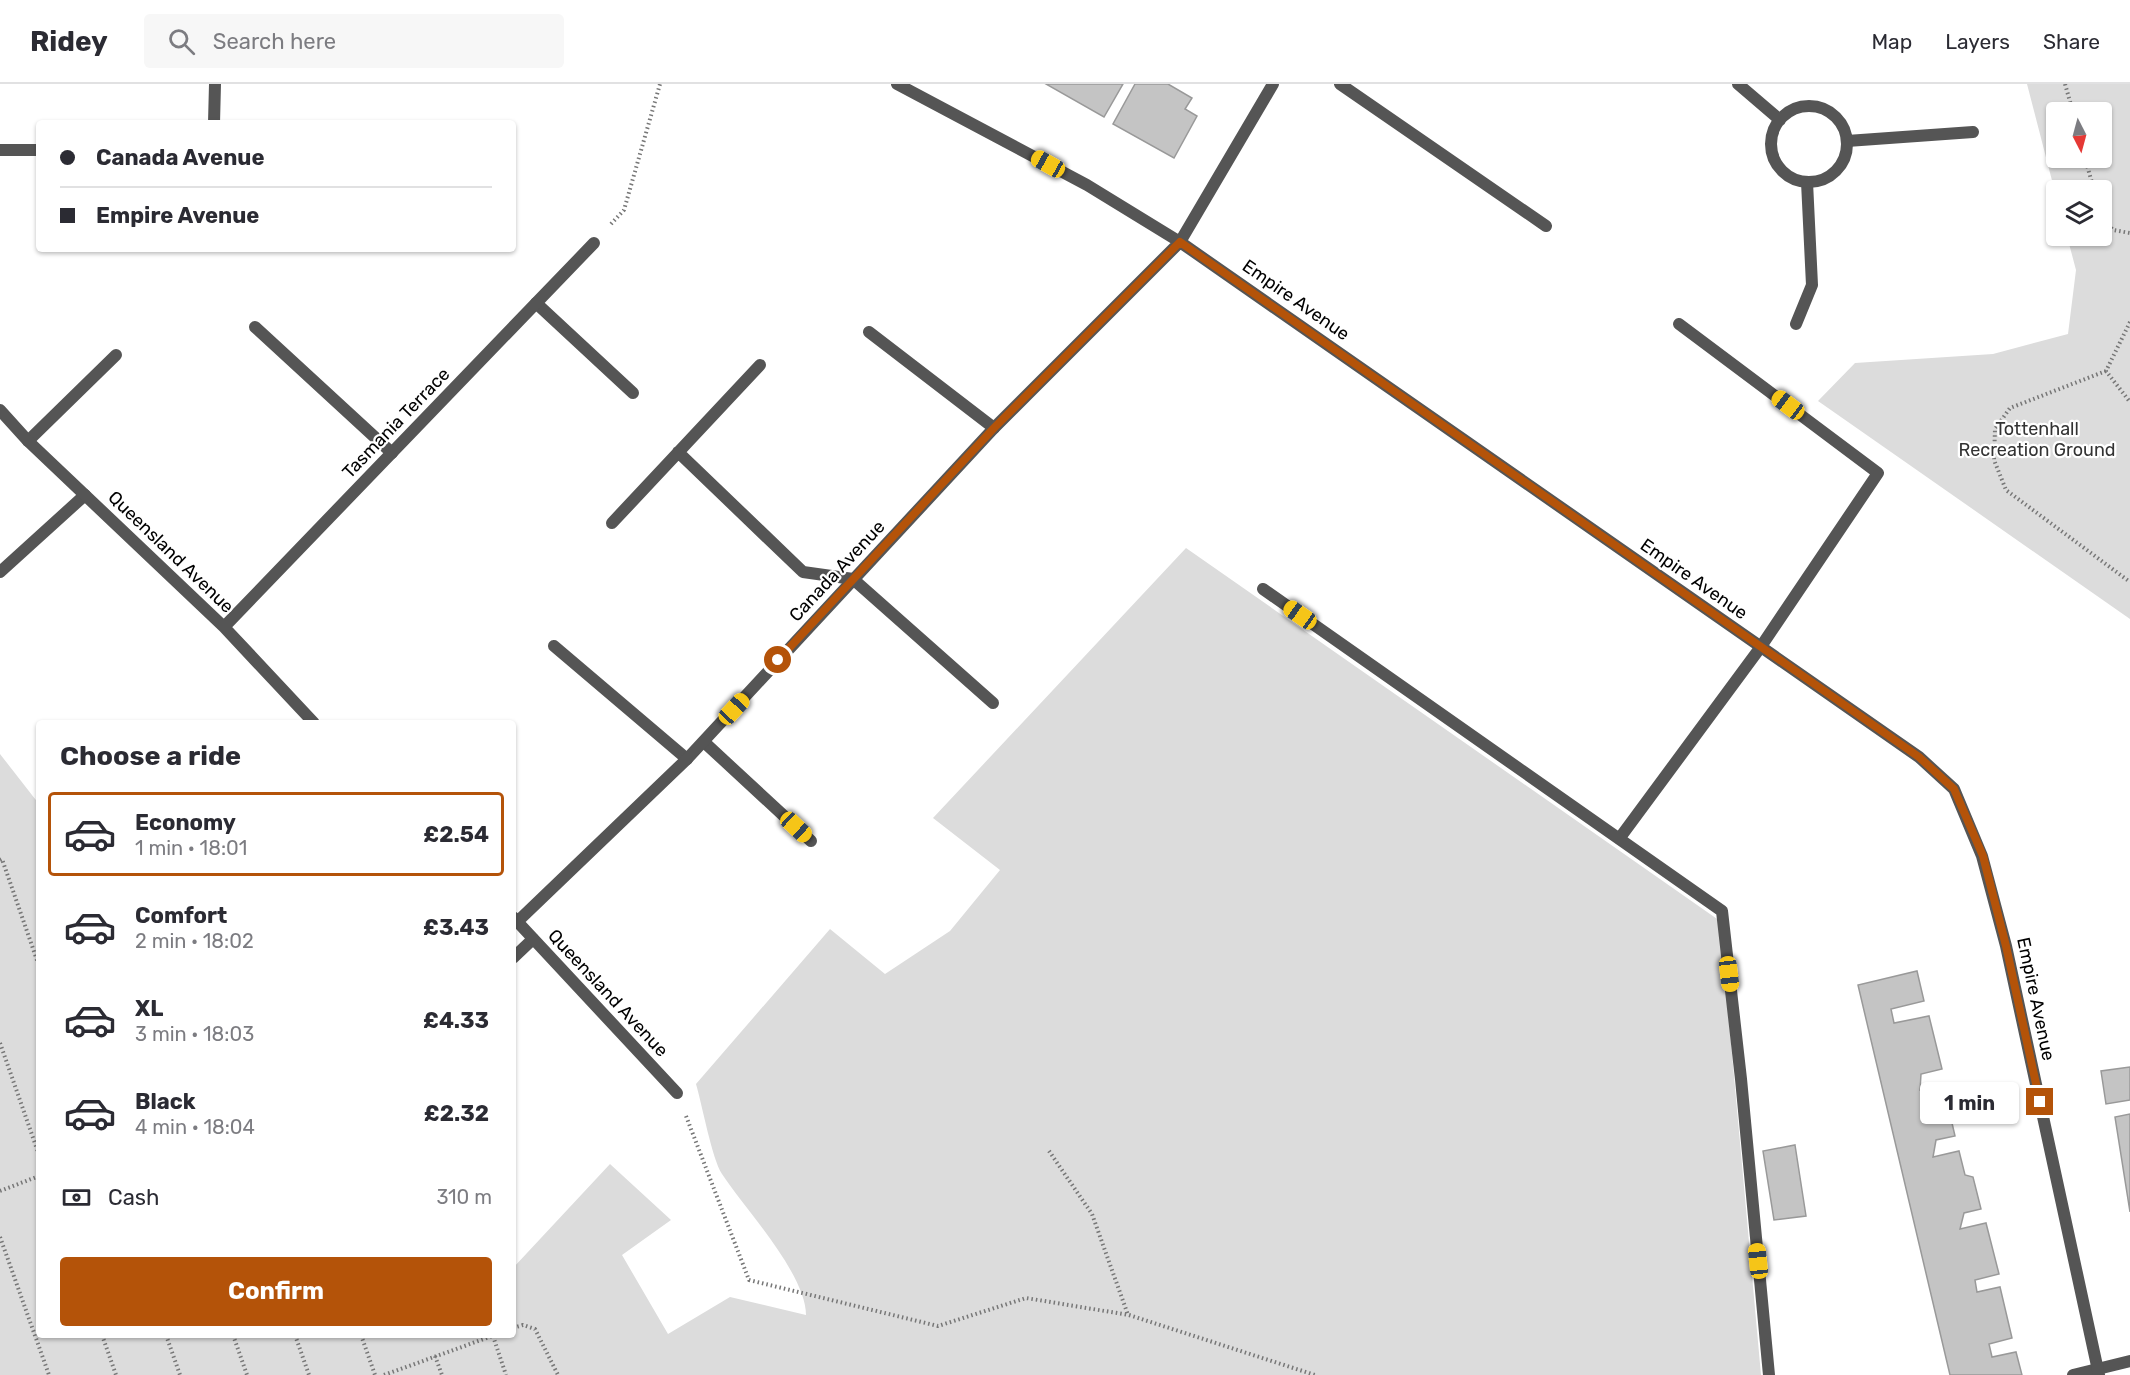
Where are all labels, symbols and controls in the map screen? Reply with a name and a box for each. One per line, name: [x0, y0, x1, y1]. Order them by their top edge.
search box: [144, 14, 564, 68]
text: Ridey: [30, 25, 108, 58]
icon: search: [165, 25, 198, 58]
text: Search here: [213, 28, 336, 55]
text: Map: [1871, 29, 1912, 54]
text: Layers: [1945, 29, 2010, 54]
text: Share: [2043, 29, 2100, 54]
north arrow: [2046, 102, 2112, 168]
map controls: [2046, 102, 2112, 246]
text: Canada Avenue: [96, 144, 265, 171]
car: [1028, 147, 1068, 181]
button: layers: [2046, 180, 2112, 246]
text: Empire Avenue: [96, 202, 259, 229]
street label: Empire Avenue: [1238, 255, 1354, 345]
street label: Tasmania Terrace: [338, 363, 454, 483]
car: [1768, 387, 1808, 423]
park label: Tottenhall Recreation Ground: [1958, 418, 2116, 461]
street label: Queensland Avenue: [104, 486, 238, 618]
street label: Canada Avenue: [784, 516, 890, 626]
street label: Empire Avenue: [1636, 534, 1752, 624]
car: [1280, 597, 1320, 633]
route start: [764, 646, 791, 673]
car: [715, 690, 753, 728]
text: Choose a ride: [60, 740, 241, 772]
icon: car: [63, 807, 117, 861]
car: [777, 808, 815, 846]
text: Economy: [135, 809, 236, 836]
text: £2.54: [423, 821, 489, 848]
text: 1 min · 18:01: [135, 836, 247, 860]
icon: car: [63, 900, 117, 954]
text: Comfort: [135, 902, 227, 929]
text: £3.43: [423, 914, 489, 941]
street label: Queensland Avenue: [543, 925, 673, 1061]
text: 2 min · 18:02: [135, 929, 254, 953]
street label: Empire Avenue: [2012, 935, 2060, 1063]
car: [1718, 955, 1740, 993]
icon: car: [63, 993, 117, 1047]
text: XL: [135, 995, 163, 1022]
text: £4.33: [423, 1007, 489, 1034]
text: 3 min · 18:03: [135, 1022, 254, 1046]
callout: 1 min: [1920, 1081, 2019, 1123]
icon: car: [63, 1086, 117, 1140]
text: Black: [135, 1088, 196, 1115]
route end: [2026, 1088, 2053, 1115]
text: 1 min: [1944, 1091, 1995, 1115]
text: £2.32: [424, 1100, 489, 1127]
text: 4 min · 18:04: [135, 1115, 255, 1139]
icon: cash: [60, 1181, 93, 1214]
text: Cash: [108, 1184, 159, 1211]
text: 310 m: [436, 1185, 492, 1209]
car: [1747, 1242, 1769, 1280]
button: Confirm: [60, 1257, 492, 1326]

